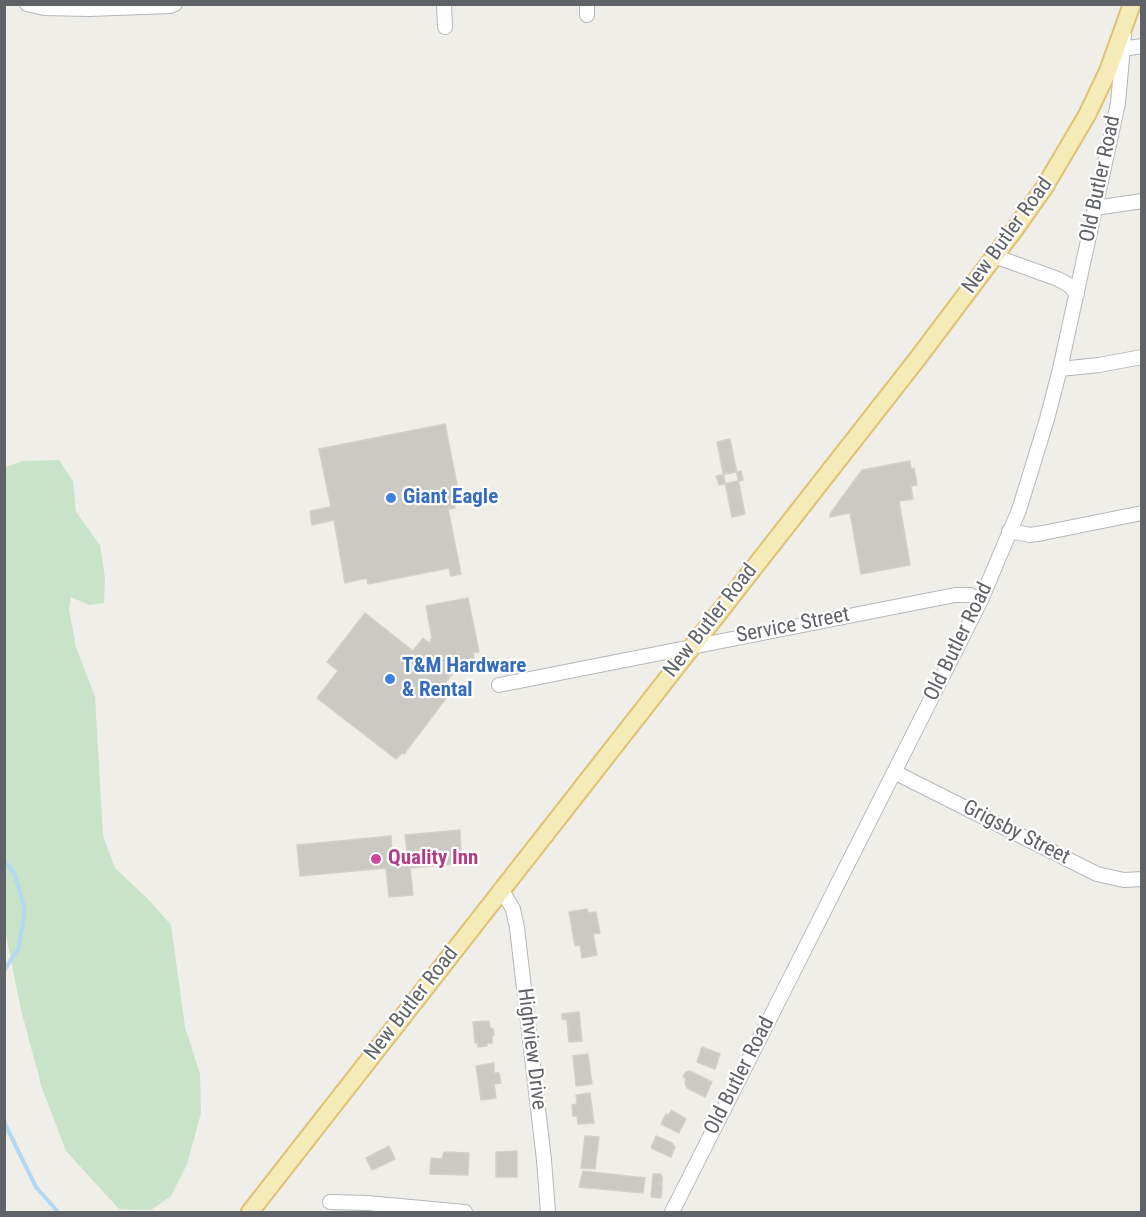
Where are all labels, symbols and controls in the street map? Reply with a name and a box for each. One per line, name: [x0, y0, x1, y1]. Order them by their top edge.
street label: Old Butler Road: [1075, 114, 1127, 244]
street label: New Butler Road: [957, 173, 1059, 299]
place label: Giant Eagle: [403, 485, 498, 511]
marker: Giant Eagle: [384, 491, 398, 505]
street label: New Butler Road: [659, 559, 763, 683]
street label: Old Butler Road: [919, 579, 999, 705]
street label: Service Street: [734, 603, 852, 649]
place label: T&M Hardware & Rental: [402, 654, 526, 704]
marker: T&M Hardware & Rental: [383, 672, 397, 686]
street label: Grigsby Street: [958, 795, 1074, 871]
place label: Quality Inn: [388, 846, 478, 872]
marker: Quality Inn: [369, 852, 383, 866]
street label: New Butler Road: [360, 942, 464, 1066]
street label: Highview Drive: [511, 987, 551, 1111]
street label: Old Butler Road: [700, 1013, 780, 1139]

